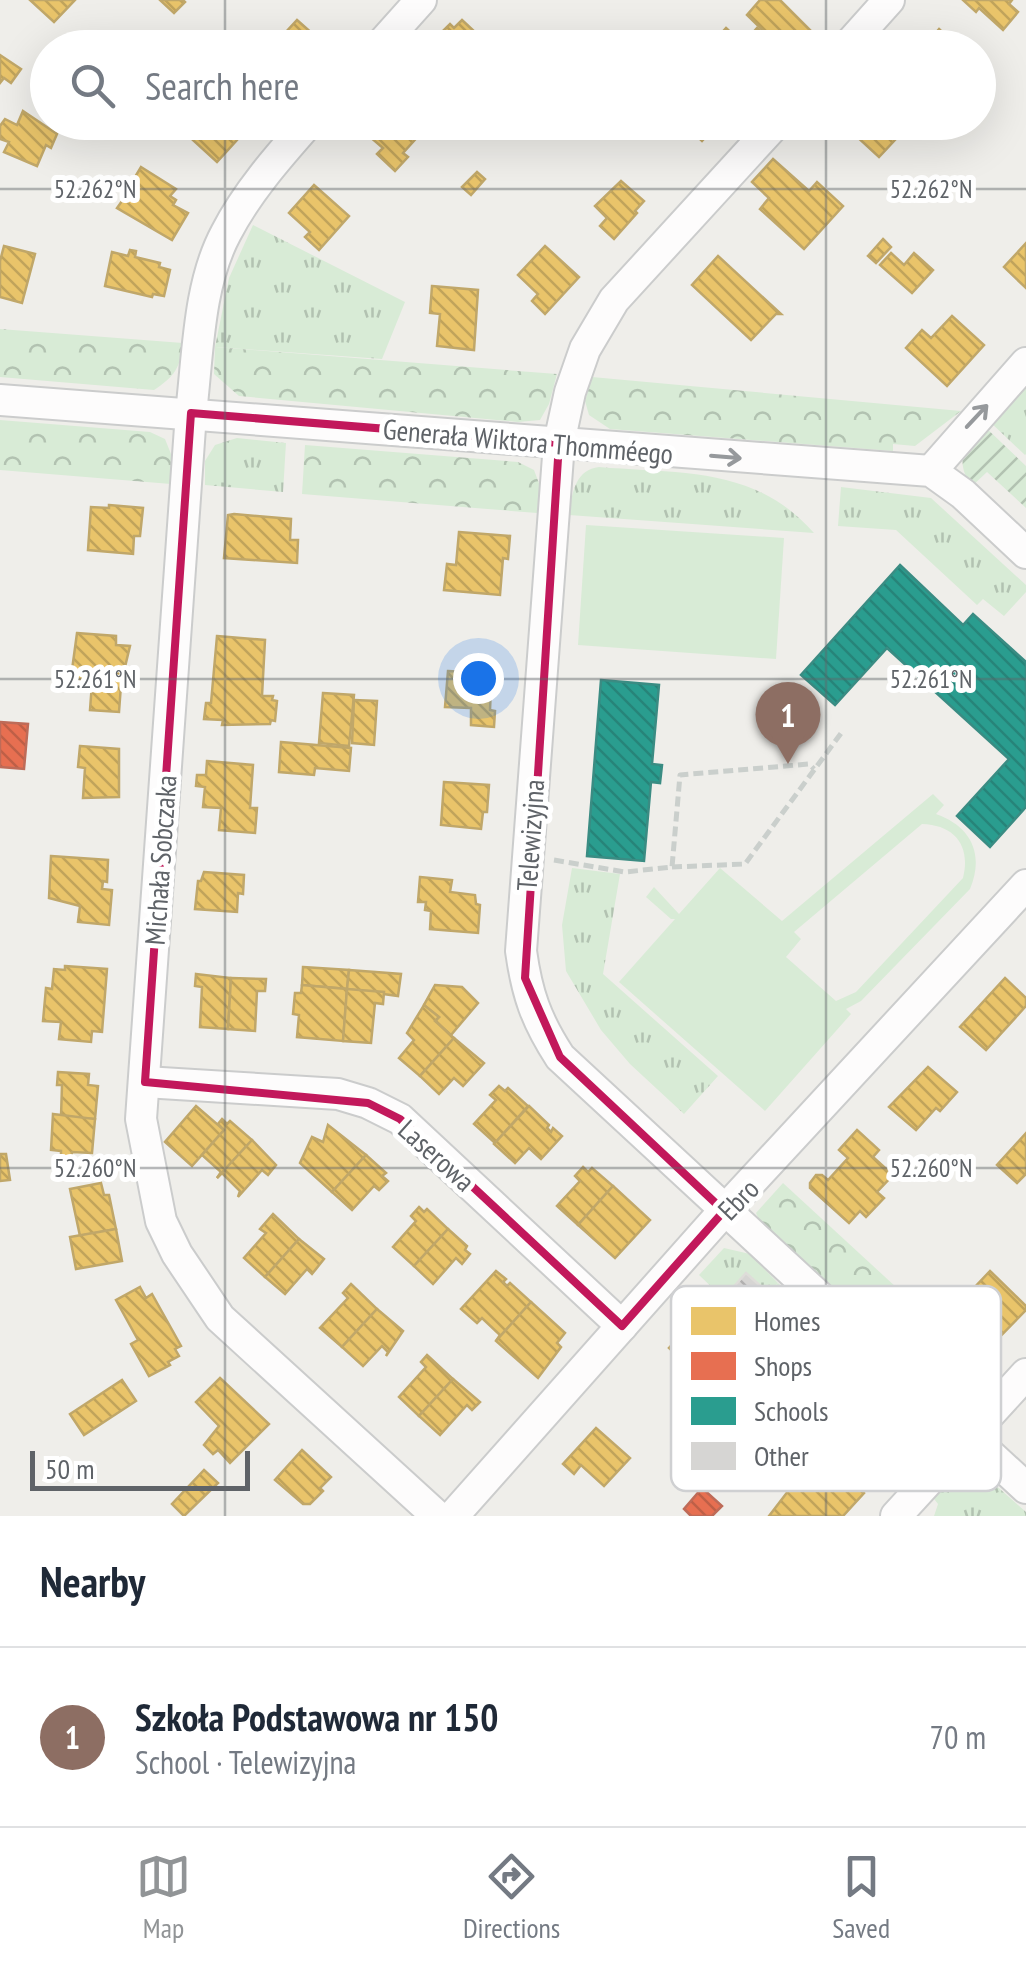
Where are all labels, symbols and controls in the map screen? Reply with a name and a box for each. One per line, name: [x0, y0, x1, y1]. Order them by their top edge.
search box: [30, 30, 996, 140]
icon: search: [65, 58, 120, 113]
text: Search here: [145, 61, 299, 110]
text: 52.262°N: [54, 173, 136, 205]
text: 52.262°N: [890, 173, 972, 205]
one-way arrow: [965, 404, 988, 429]
street label: Generała Wiktora Thomméego: [381, 410, 675, 472]
one-way arrow: [710, 447, 742, 466]
your location: [453, 653, 504, 704]
text: 52.261°N: [54, 663, 136, 695]
text: 52.261°N: [890, 663, 972, 695]
pin: 1: [756, 682, 820, 764]
street label: Michała Sobczaka: [136, 774, 184, 946]
street label: Telewizyjna: [508, 778, 552, 892]
street label: Laserowa: [391, 1111, 483, 1199]
text: 52.260°N: [54, 1152, 136, 1184]
text: 52.260°N: [890, 1152, 972, 1184]
street label: Ebro: [709, 1170, 767, 1228]
legend: [671, 1286, 1001, 1491]
text: Homes: [754, 1302, 820, 1339]
text: Shops: [754, 1347, 812, 1384]
text: Schools: [754, 1392, 828, 1429]
text: Other: [754, 1437, 809, 1474]
scale bar: [30, 1446, 250, 1490]
text: 50 m: [45, 1450, 94, 1487]
text: Nearby: [40, 1554, 145, 1609]
text: Szkoła Podstawowa nr 150: [135, 1692, 498, 1741]
text: 1: [65, 1716, 80, 1758]
text: 70 m: [930, 1716, 986, 1758]
text: School · Telewizyjna: [135, 1741, 356, 1783]
tab: Map: [136, 1849, 191, 1946]
tab: Directions: [463, 1849, 560, 1946]
tab: Saved: [832, 1849, 890, 1946]

